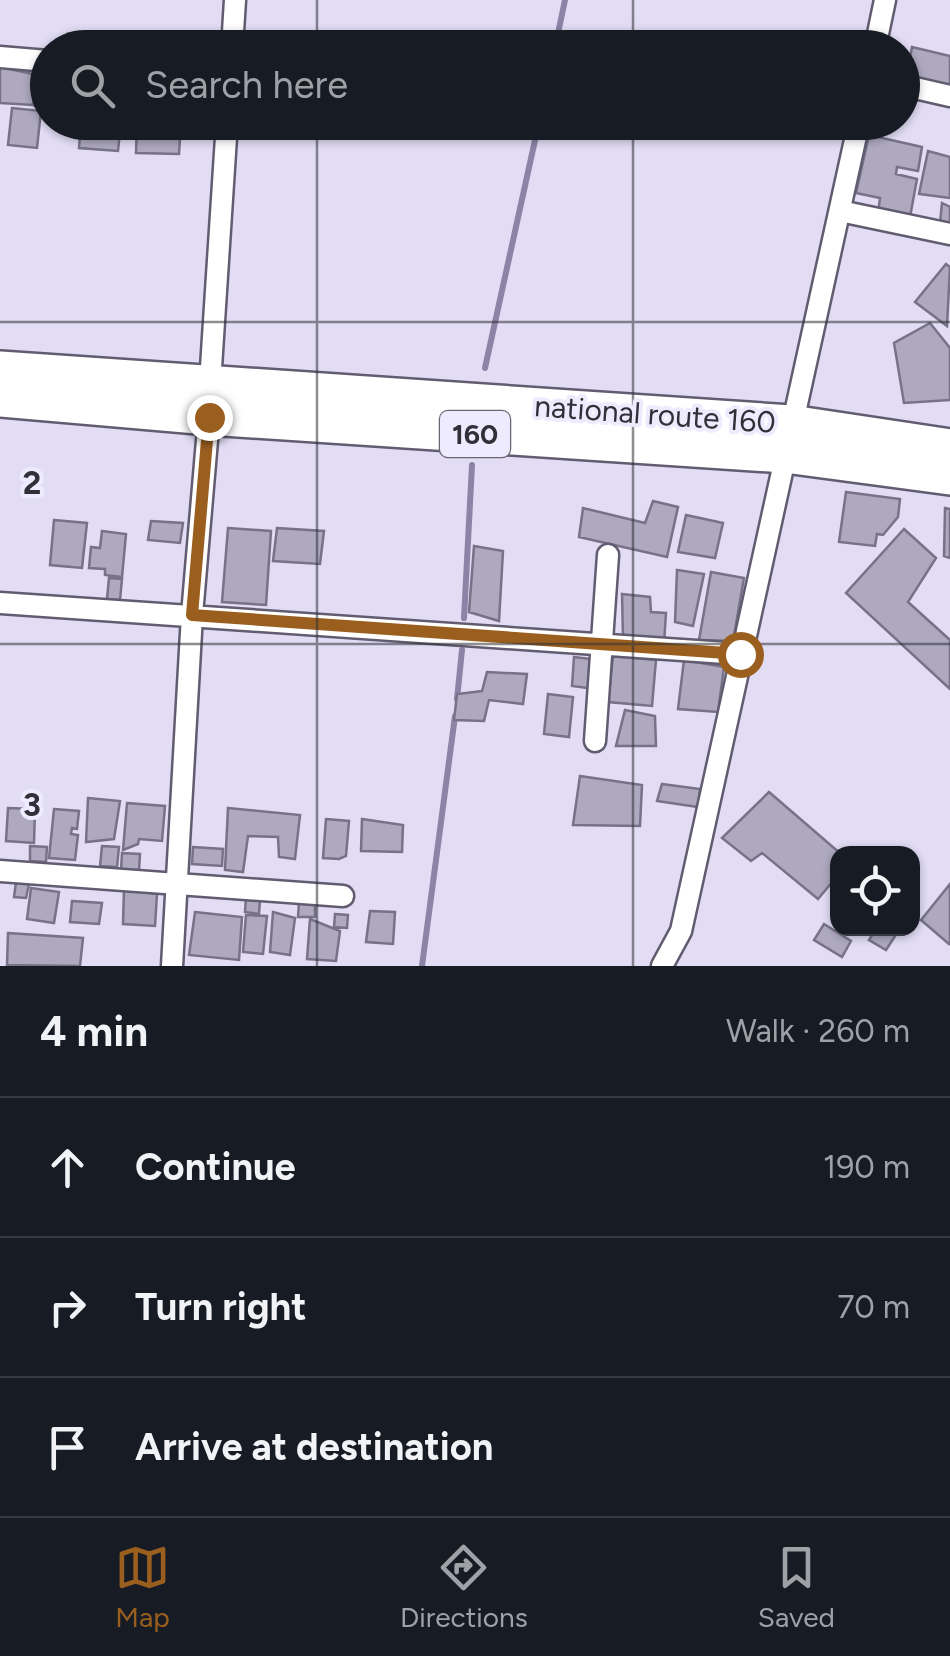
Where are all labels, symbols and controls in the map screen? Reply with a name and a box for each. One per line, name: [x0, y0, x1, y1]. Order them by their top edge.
search box: [30, 30, 920, 140]
icon: search: [65, 58, 120, 113]
text: Search here: [145, 62, 348, 108]
street label: national route 160: [533, 387, 777, 441]
route end: [187, 395, 233, 441]
road number: 160: [440, 411, 510, 457]
text: 2: [23, 464, 41, 502]
route start: [718, 632, 764, 678]
text: 3: [23, 786, 41, 824]
map controls: [830, 846, 920, 936]
button: locate: [830, 846, 920, 936]
text: 4 min: [40, 1006, 148, 1057]
text: Walk · 260 m: [726, 1012, 910, 1050]
icon: ahead: [40, 1140, 95, 1195]
text: Continue: [135, 1144, 296, 1190]
text: 190 m: [823, 1148, 910, 1186]
icon: right: [40, 1280, 95, 1335]
text: Turn right: [135, 1284, 307, 1330]
text: 70 m: [837, 1288, 910, 1326]
icon: arrive: [40, 1420, 95, 1475]
text: Arrive at destination: [135, 1424, 493, 1470]
tab: Map: [115, 1540, 170, 1634]
tab: Directions: [400, 1540, 528, 1634]
tab: Saved: [758, 1540, 835, 1634]

